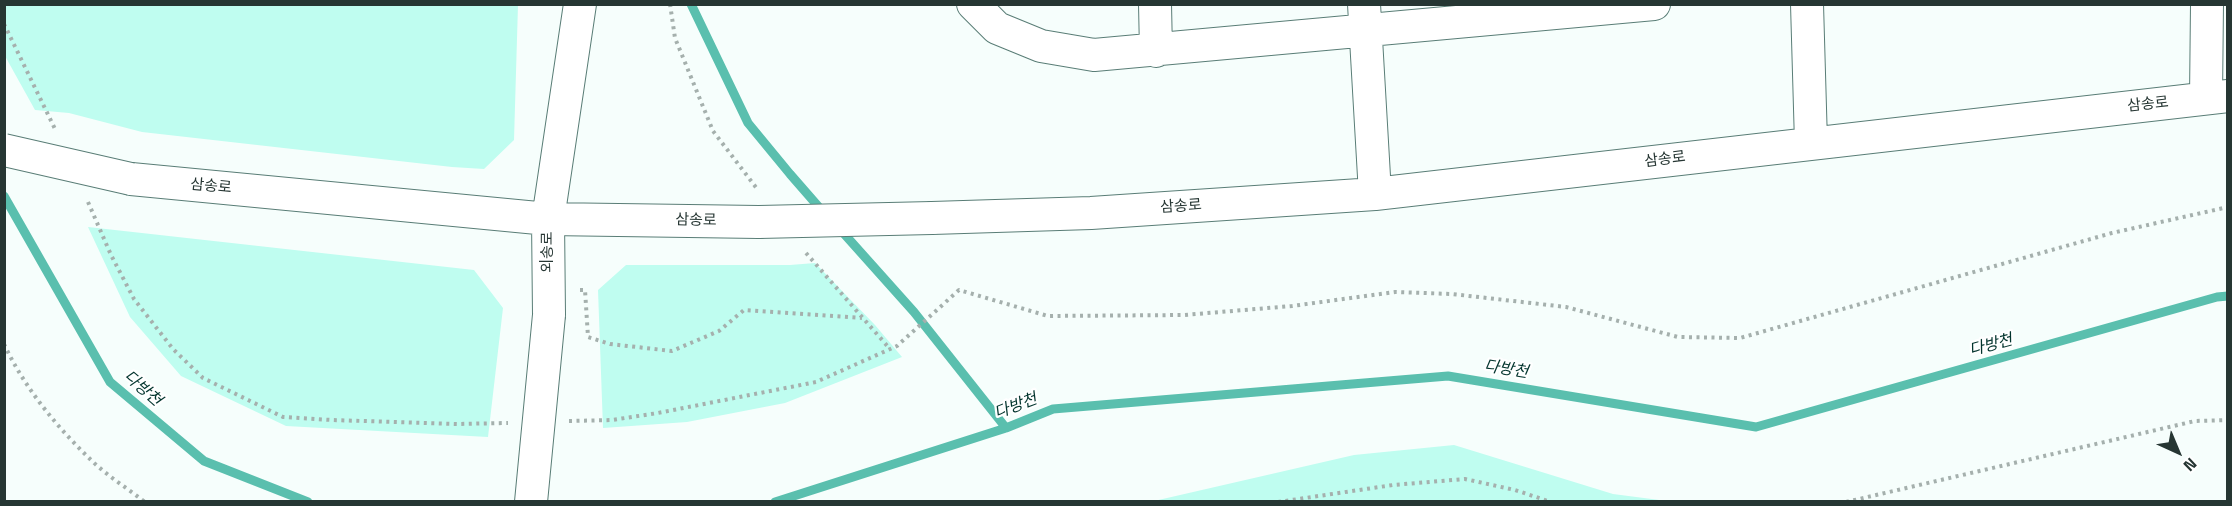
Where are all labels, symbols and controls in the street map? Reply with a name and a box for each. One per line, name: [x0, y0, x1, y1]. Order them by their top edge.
street label: 삼송로: [2126, 94, 2170, 116]
street label: 삼송로: [1643, 149, 1687, 171]
street label: 삼송로: [190, 176, 232, 198]
street label: 삼송로: [1160, 197, 1202, 217]
street label: 삼송로: [675, 212, 717, 230]
street label: 외송로: [539, 231, 557, 273]
water label: 다방천: [1967, 331, 2015, 361]
water label: 다방천: [1483, 357, 1529, 383]
water label: 다방천: [119, 367, 165, 411]
water label: 다방천: [992, 390, 1040, 424]
north arrow: [2148, 422, 2208, 482]
text: N: [2178, 452, 2203, 477]

